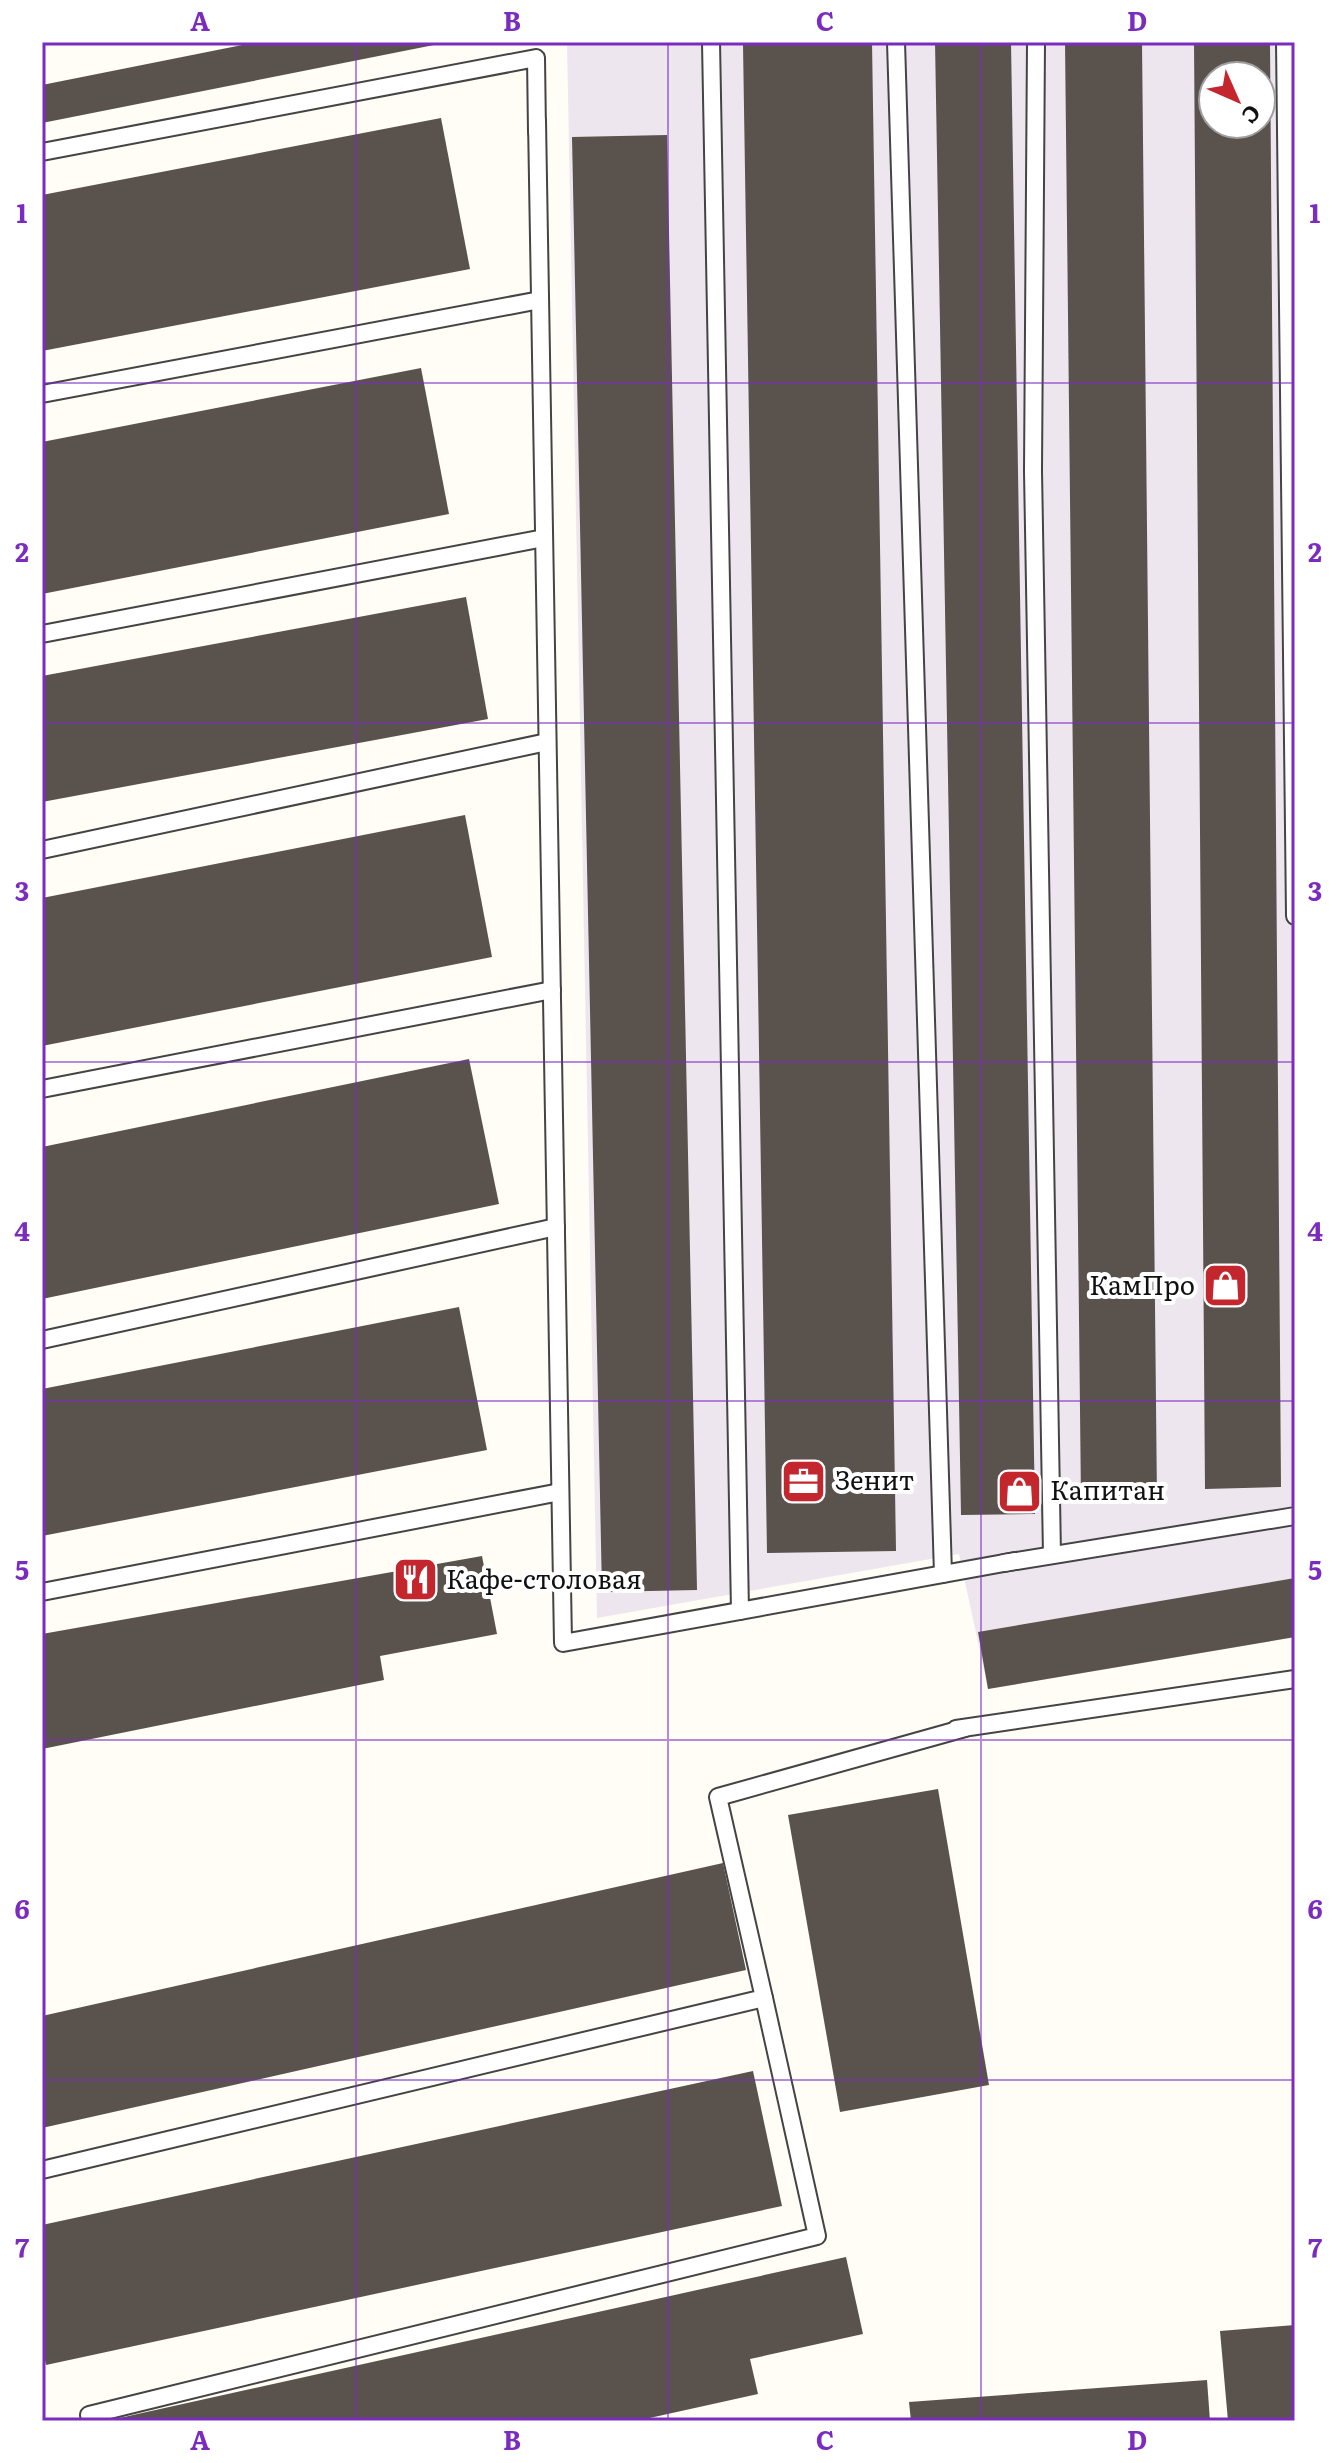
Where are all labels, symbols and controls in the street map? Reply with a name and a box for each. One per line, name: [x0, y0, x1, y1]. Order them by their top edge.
text: A: [190, 0, 210, 39]
text: B: [503, 0, 521, 39]
text: C: [816, 0, 834, 39]
text: D: [1127, 0, 1147, 39]
north arrow: [1197, 60, 1277, 140]
text: С: [1235, 98, 1269, 132]
text: 1: [17, 192, 28, 231]
text: 1: [1310, 192, 1321, 231]
text: 2: [15, 531, 29, 570]
text: 2: [1308, 531, 1322, 570]
text: 3: [15, 870, 29, 909]
text: 3: [1308, 870, 1322, 909]
text: 4: [14, 1210, 30, 1249]
text: 4: [1307, 1210, 1323, 1249]
shop icon: КамПро: [1202, 1262, 1250, 1310]
place label: КамПро: [1089, 1264, 1195, 1303]
office icon: Зенит: [780, 1457, 828, 1505]
place label: Зенит: [835, 1459, 914, 1498]
shop icon: Капитан: [995, 1467, 1043, 1515]
place label: Капитан: [1050, 1469, 1165, 1508]
text: 5: [15, 1549, 29, 1588]
text: 5: [1308, 1549, 1322, 1588]
restaurant icon: Кафе-столовая: [391, 1556, 439, 1604]
place label: Кафе-столовая: [446, 1558, 642, 1597]
text: 6: [14, 1888, 30, 1927]
text: 6: [1307, 1888, 1323, 1927]
text: 7: [15, 2227, 29, 2266]
text: 7: [1308, 2227, 1322, 2266]
text: A: [190, 2419, 210, 2458]
text: B: [503, 2419, 521, 2458]
text: C: [816, 2419, 834, 2458]
text: D: [1127, 2419, 1147, 2458]

